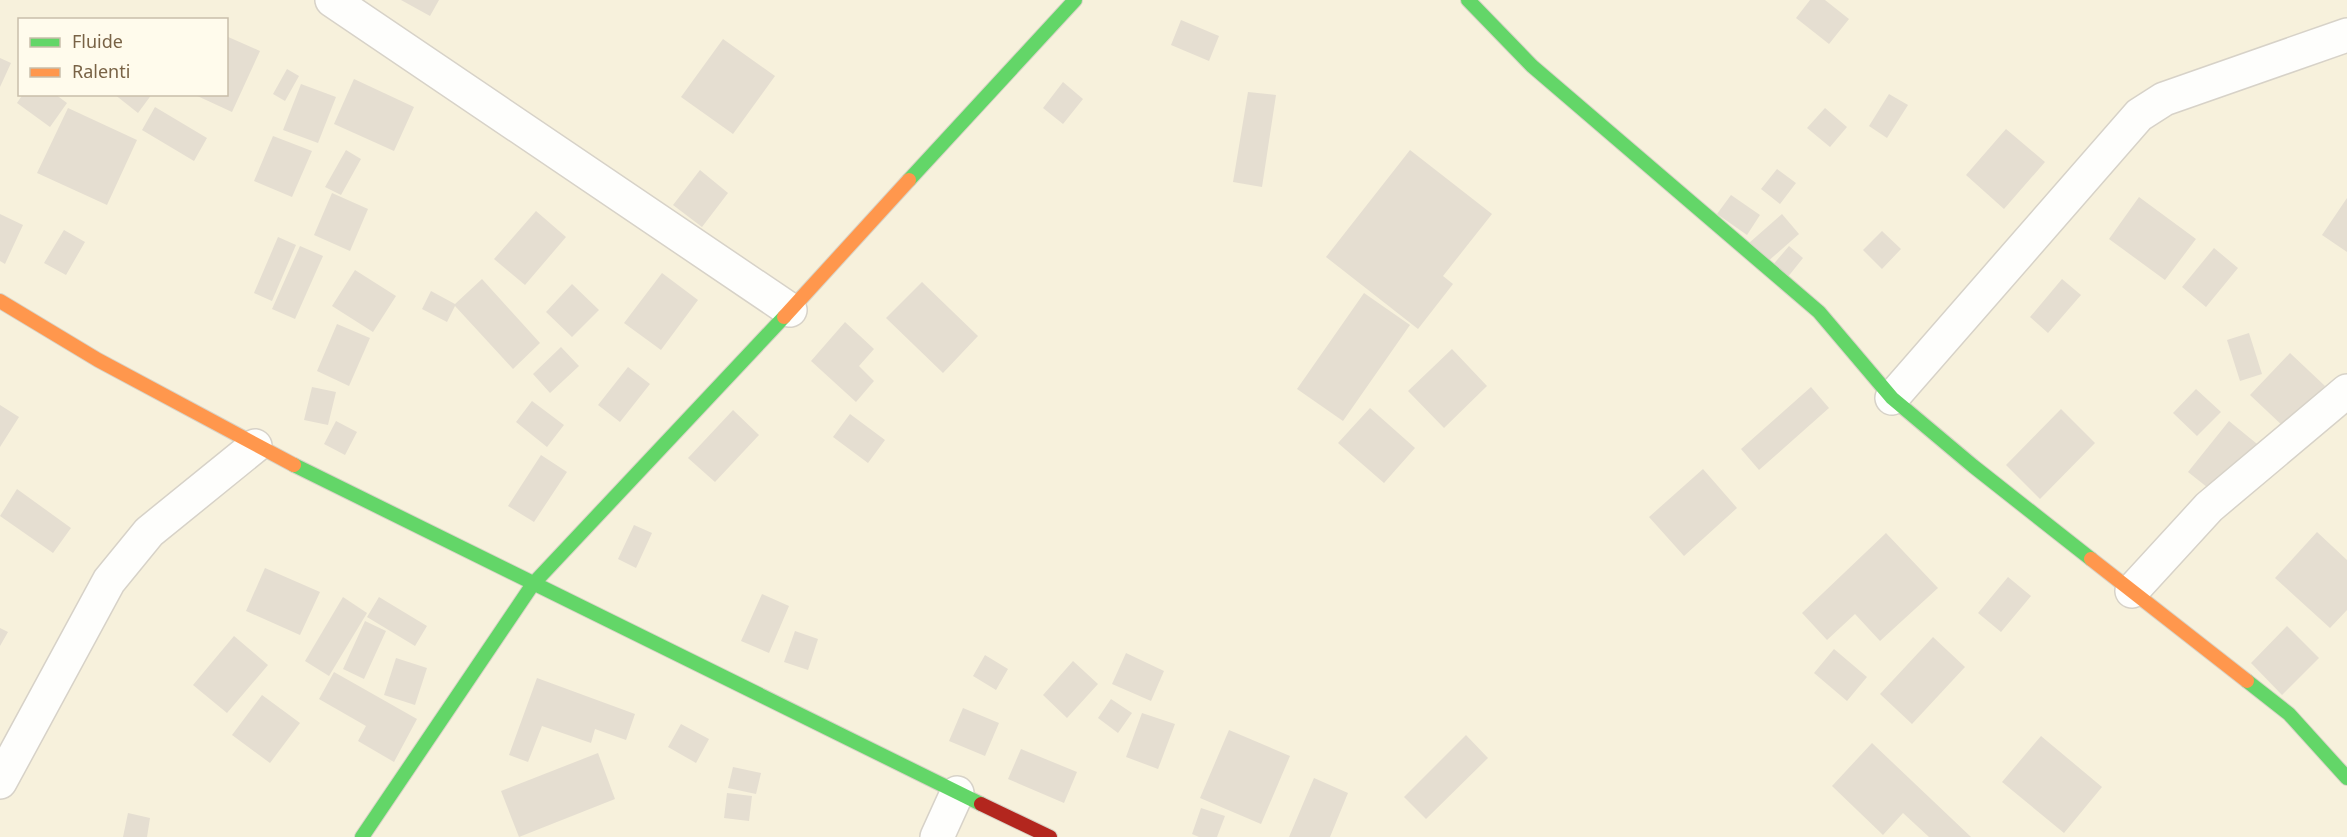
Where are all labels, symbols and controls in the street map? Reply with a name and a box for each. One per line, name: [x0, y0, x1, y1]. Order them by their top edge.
legend: [18, 18, 228, 96]
text: Fluide: [72, 29, 123, 53]
text: Ralenti: [72, 59, 130, 83]

